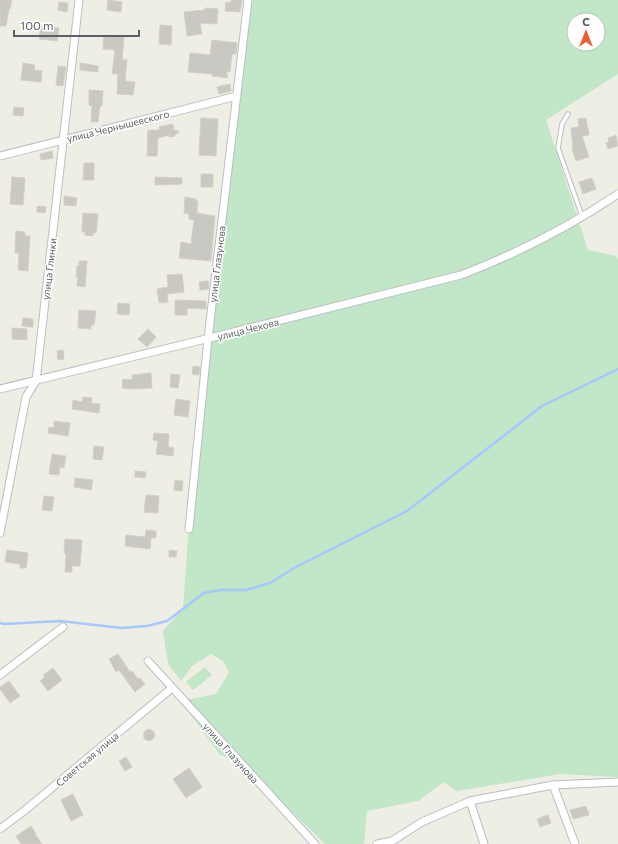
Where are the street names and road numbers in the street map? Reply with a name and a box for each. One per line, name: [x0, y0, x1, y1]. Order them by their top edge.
street label: улица Чернышевского: [65, 107, 171, 145]
street label: улица Глазунова: [206, 225, 228, 303]
street label: улица Глинки: [39, 237, 59, 301]
street label: улица Чехова: [216, 316, 280, 342]
street label: улица Глазунова: [201, 720, 261, 786]
street label: Советская улица: [53, 729, 121, 789]

